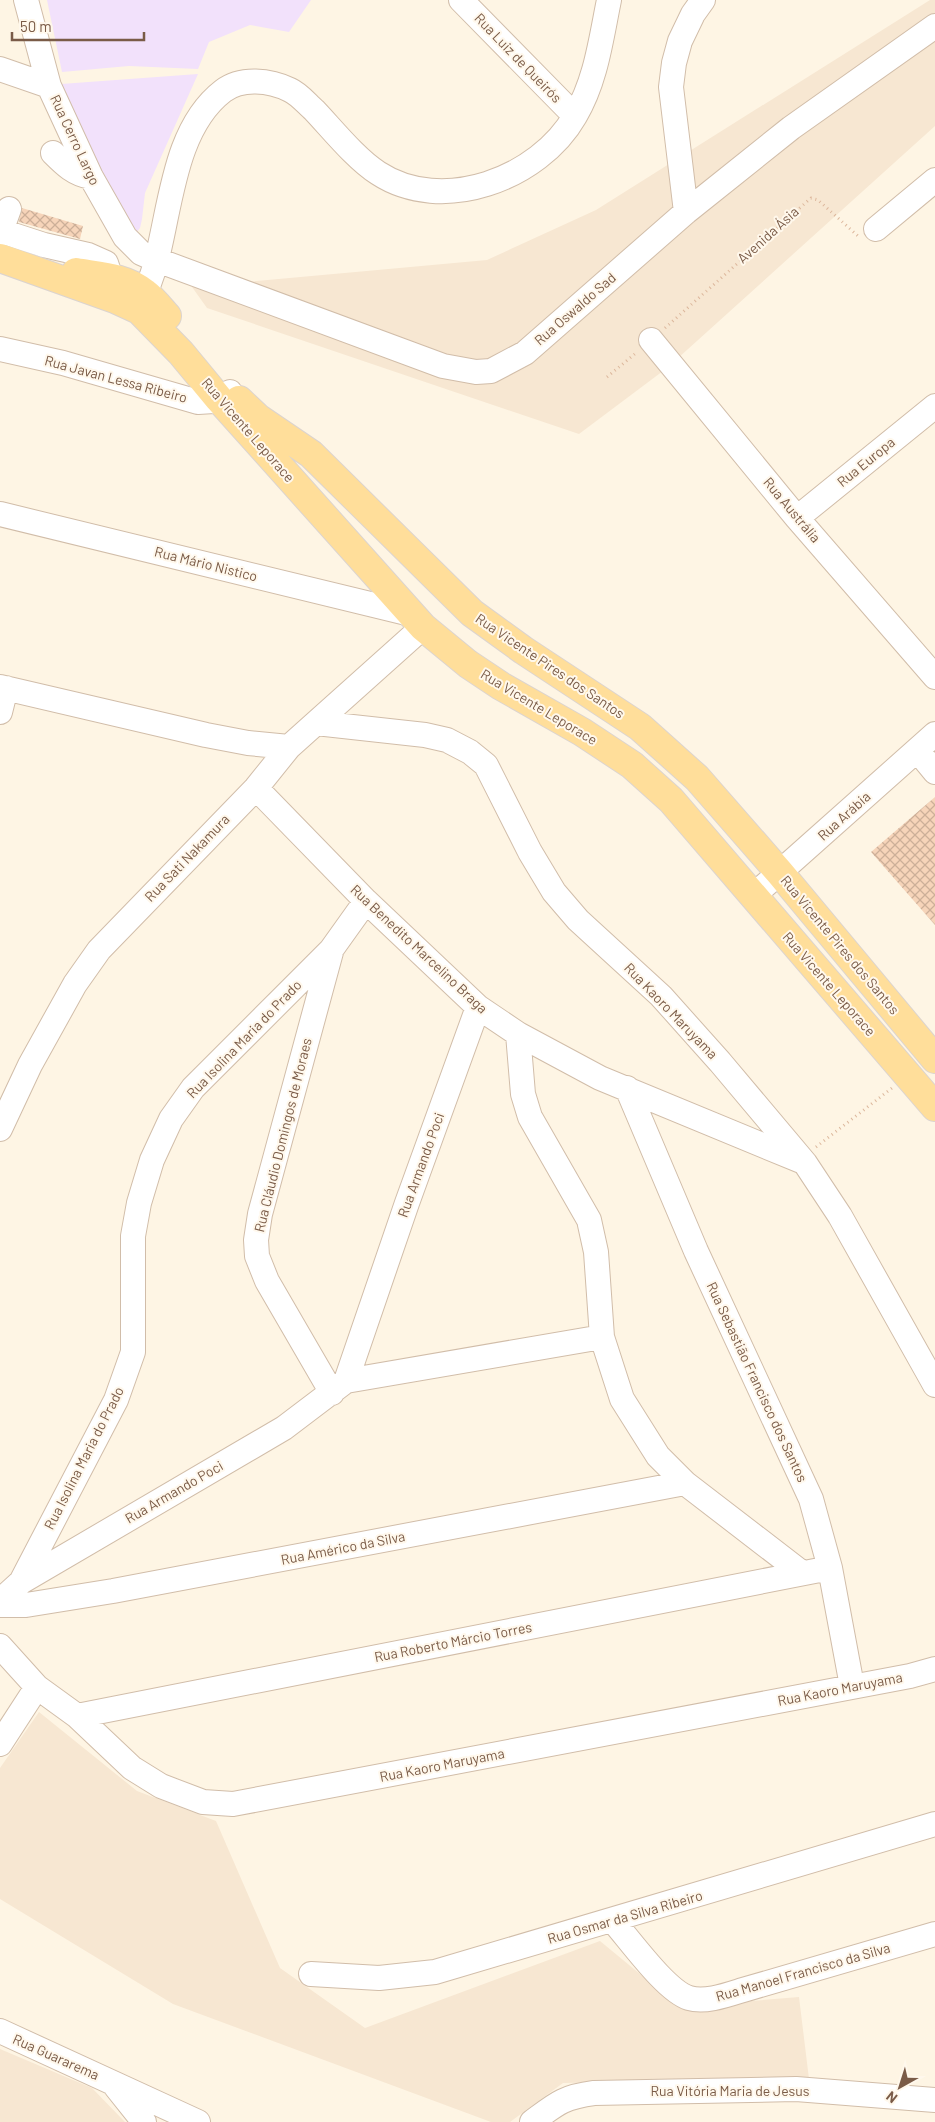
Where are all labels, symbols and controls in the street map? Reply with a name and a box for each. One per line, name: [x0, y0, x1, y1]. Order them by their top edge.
street label: Rua Luiz de Queirós: [471, 9, 566, 106]
scale bar: [12, 10, 145, 42]
text: 50 m: [20, 17, 52, 35]
street label: Rua Cerro Largo: [47, 92, 104, 188]
street label: Avenida Ásia: [733, 203, 802, 267]
street label: Rua Oswaldo Sad: [530, 269, 619, 349]
street label: Rua Javan Lessa Ribeiro: [43, 351, 189, 406]
street label: Rua Vicente Leporace: [198, 374, 298, 485]
street label: Rua Europa: [833, 433, 898, 490]
street label: Rua Austrália: [760, 474, 825, 546]
street label: Rua Mário Nistico: [153, 542, 259, 585]
street label: Rua Vicente Pires dos Santos: [473, 609, 628, 722]
street label: Rua Vicente Leporace: [478, 665, 601, 748]
street label: Rua Arábia: [814, 788, 874, 844]
street label: Rua Sati Nakamura: [141, 810, 233, 905]
street label: Rua Vicente Pires dos Santos: [777, 872, 904, 1018]
street label: Rua Benedito Marcelino Braga: [347, 881, 491, 1017]
street label: Rua Vicente Leporace: [779, 928, 879, 1039]
street label: Rua Kaoro Maruyama: [621, 959, 722, 1062]
street label: Rua Isolina Maria do Prado: [183, 976, 305, 1101]
street label: Rua Cláudio Domingos de Moraes: [250, 1036, 315, 1234]
street label: Rua Armando Poci: [394, 1110, 447, 1220]
street label: Rua Sebastião Francisco dos Santos: [703, 1279, 812, 1485]
street label: Rua Isolina Maria do Prado: [40, 1384, 127, 1532]
street label: Rua Armando Poci: [122, 1457, 226, 1527]
street label: Rua Américo da Silva: [279, 1527, 406, 1568]
street label: Rua Roberto Márcio Torres: [373, 1618, 533, 1665]
street label: Rua Kaoro Maruyama: [776, 1668, 904, 1709]
street label: Rua Kaoro Maruyama: [378, 1744, 506, 1785]
street label: Rua Osmar da Silva Ribeiro: [545, 1886, 704, 1947]
street label: Rua Manoel Francisco da Silva: [714, 1938, 892, 2005]
street label: Rua Guararema: [10, 2030, 102, 2083]
north arrow: [875, 2062, 925, 2112]
street label: Rua Vitória Maria de Jesus: [651, 2082, 810, 2099]
text: N: [883, 2088, 900, 2107]

